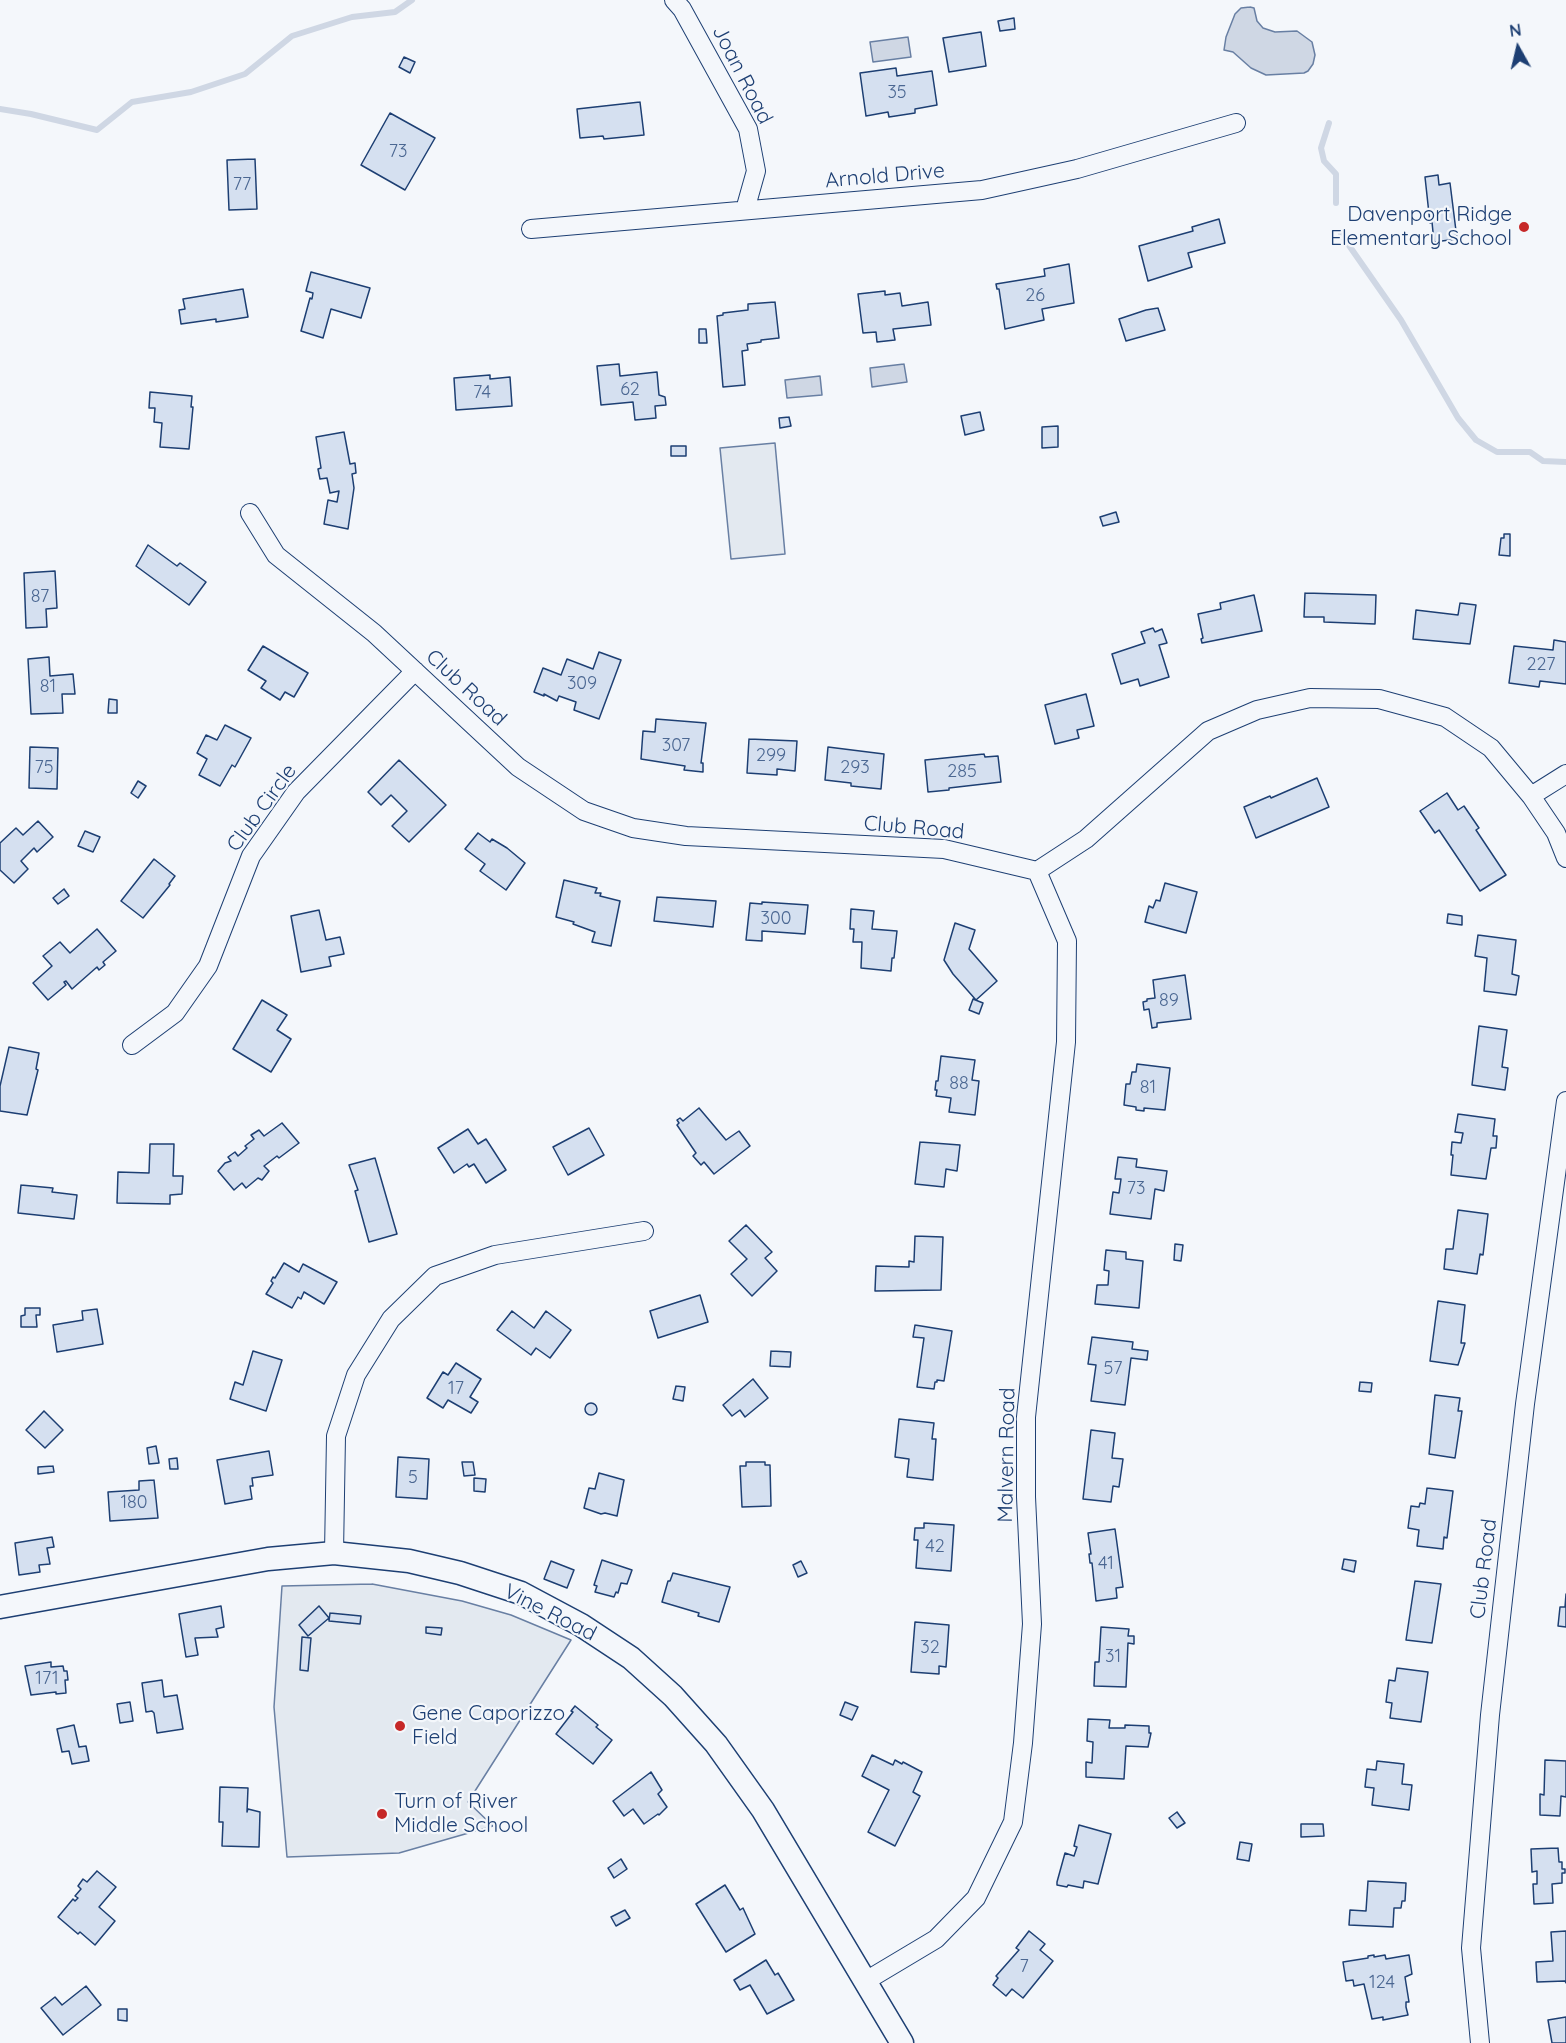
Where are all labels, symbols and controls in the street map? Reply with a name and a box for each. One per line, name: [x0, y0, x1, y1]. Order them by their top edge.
north arrow: [1488, 18, 1548, 78]
text: N: [1508, 19, 1523, 41]
street label: Joan Road: [706, 21, 778, 129]
house number: 35: [887, 82, 907, 104]
house number: 73: [389, 141, 407, 163]
street label: Arnold Drive: [824, 158, 946, 194]
house number: 77: [233, 174, 251, 196]
place label: Davenport Ridge Elementary School: [1330, 202, 1512, 252]
marker: Davenport Ridge Elementary School: [1517, 220, 1531, 234]
house number: 26: [1025, 285, 1045, 307]
house number: 62: [620, 379, 640, 401]
house number: 74: [473, 382, 491, 404]
house number: 87: [31, 586, 49, 608]
street label: Club Road: [420, 644, 512, 732]
house number: 227: [1527, 654, 1555, 676]
house number: 309: [567, 673, 597, 695]
house number: 81: [40, 676, 56, 698]
house number: 307: [662, 735, 690, 757]
house number: 299: [756, 745, 786, 767]
house number: 75: [34, 757, 54, 779]
house number: 293: [840, 757, 870, 779]
street label: Club Circle: [222, 759, 302, 857]
house number: 285: [947, 761, 977, 783]
street label: Club Road: [863, 811, 965, 845]
house number: 300: [761, 908, 791, 930]
house number: 89: [1159, 990, 1179, 1012]
house number: 88: [949, 1073, 969, 1095]
house number: 81: [1140, 1077, 1156, 1099]
house number: 73: [1127, 1178, 1145, 1200]
house number: 57: [1103, 1358, 1123, 1380]
house number: 17: [448, 1378, 464, 1400]
street label: Malvern Road: [993, 1387, 1021, 1523]
house number: 5: [408, 1467, 418, 1489]
house number: 180: [120, 1492, 148, 1514]
street label: Club Road: [1465, 1517, 1503, 1621]
house number: 42: [925, 1536, 945, 1558]
house number: 41: [1098, 1553, 1114, 1575]
street label: Vine Road: [500, 1579, 600, 1647]
house number: 32: [920, 1637, 940, 1659]
house number: 31: [1105, 1646, 1121, 1668]
house number: 171: [35, 1668, 59, 1690]
place label: Gene Caporizzo Field: [412, 1701, 565, 1751]
marker: Gene Caporizzo Field: [393, 1719, 407, 1733]
place label: Turn of River Middle School: [394, 1789, 528, 1839]
marker: Turn of River Middle School: [375, 1807, 389, 1821]
house number: 7: [1019, 1956, 1029, 1978]
house number: 124: [1369, 1972, 1395, 1994]

